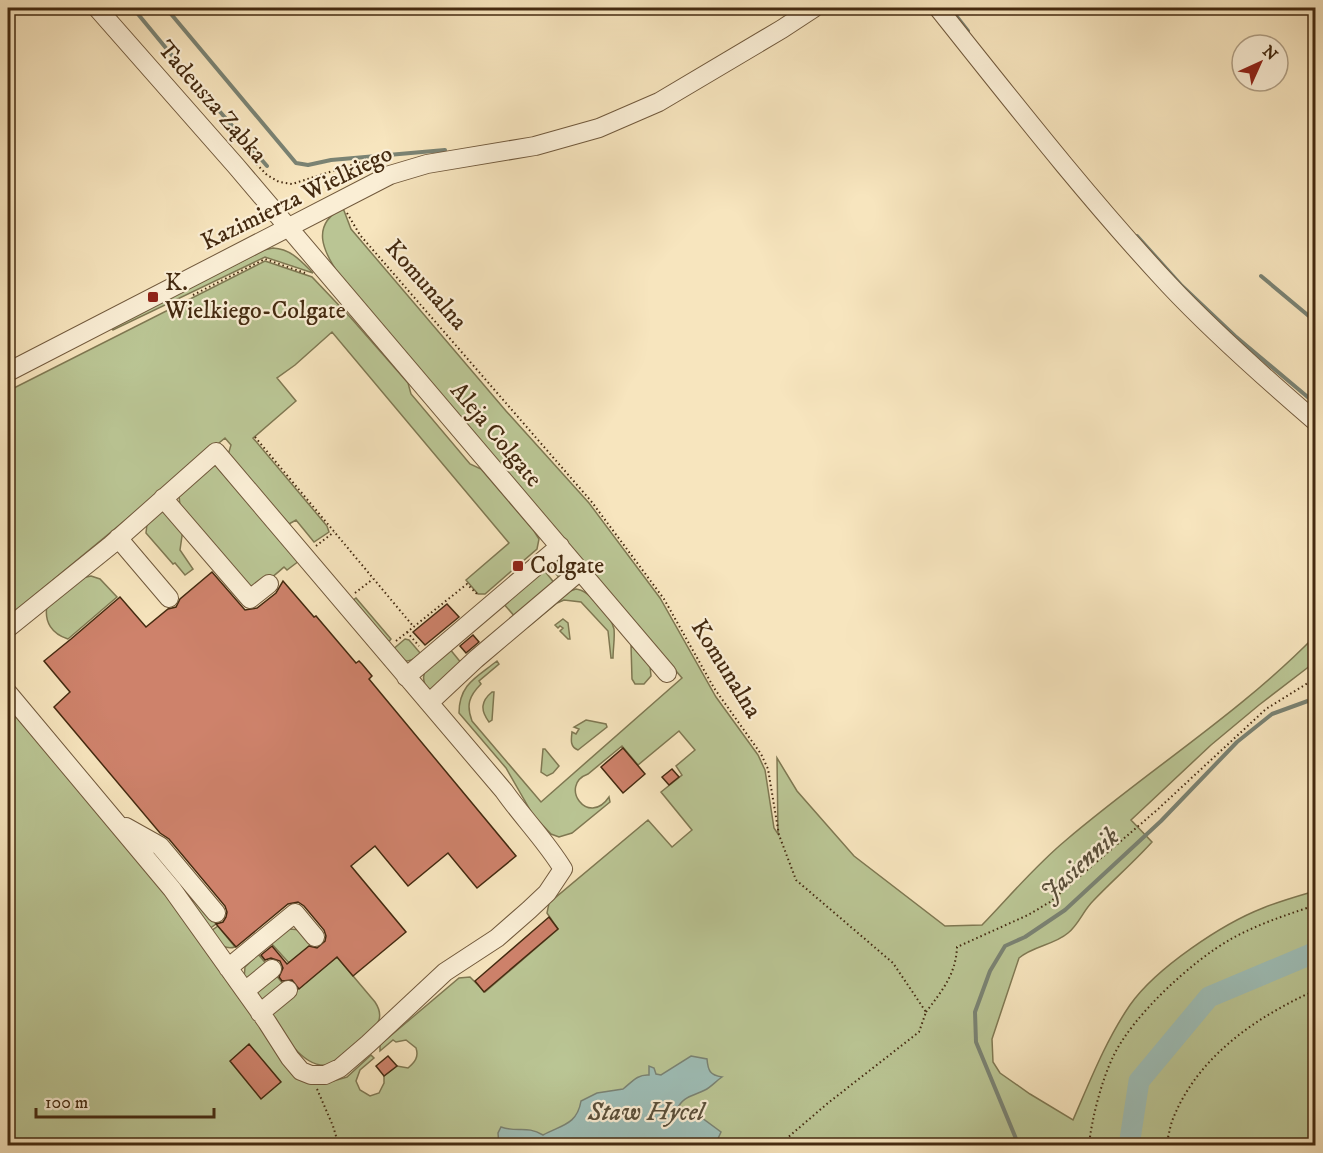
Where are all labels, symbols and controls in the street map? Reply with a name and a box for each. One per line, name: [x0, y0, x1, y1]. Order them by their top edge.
north arrow: [1230, 33, 1290, 93]
street label: Tadeusza Ząbka: [151, 35, 274, 170]
text: N: [1258, 41, 1282, 65]
street label: Kazimierza Wielkiego: [196, 139, 398, 257]
street label: Komunalna: [378, 233, 474, 337]
place label: K. Wielkiego-Colgate: [164, 268, 346, 326]
marker: K. Wielkiego-Colgate: [146, 290, 160, 304]
street label: Aleja Colgate: [443, 376, 549, 494]
place label: Colgate: [530, 551, 604, 581]
marker: Colgate: [511, 559, 525, 573]
street label: Komunalna: [684, 614, 768, 724]
water label: Jasiennik: [1033, 821, 1127, 909]
scale bar: [36, 1081, 214, 1119]
text: 100 m: [45, 1092, 88, 1114]
water label: Staw Hycel: [587, 1096, 708, 1129]

